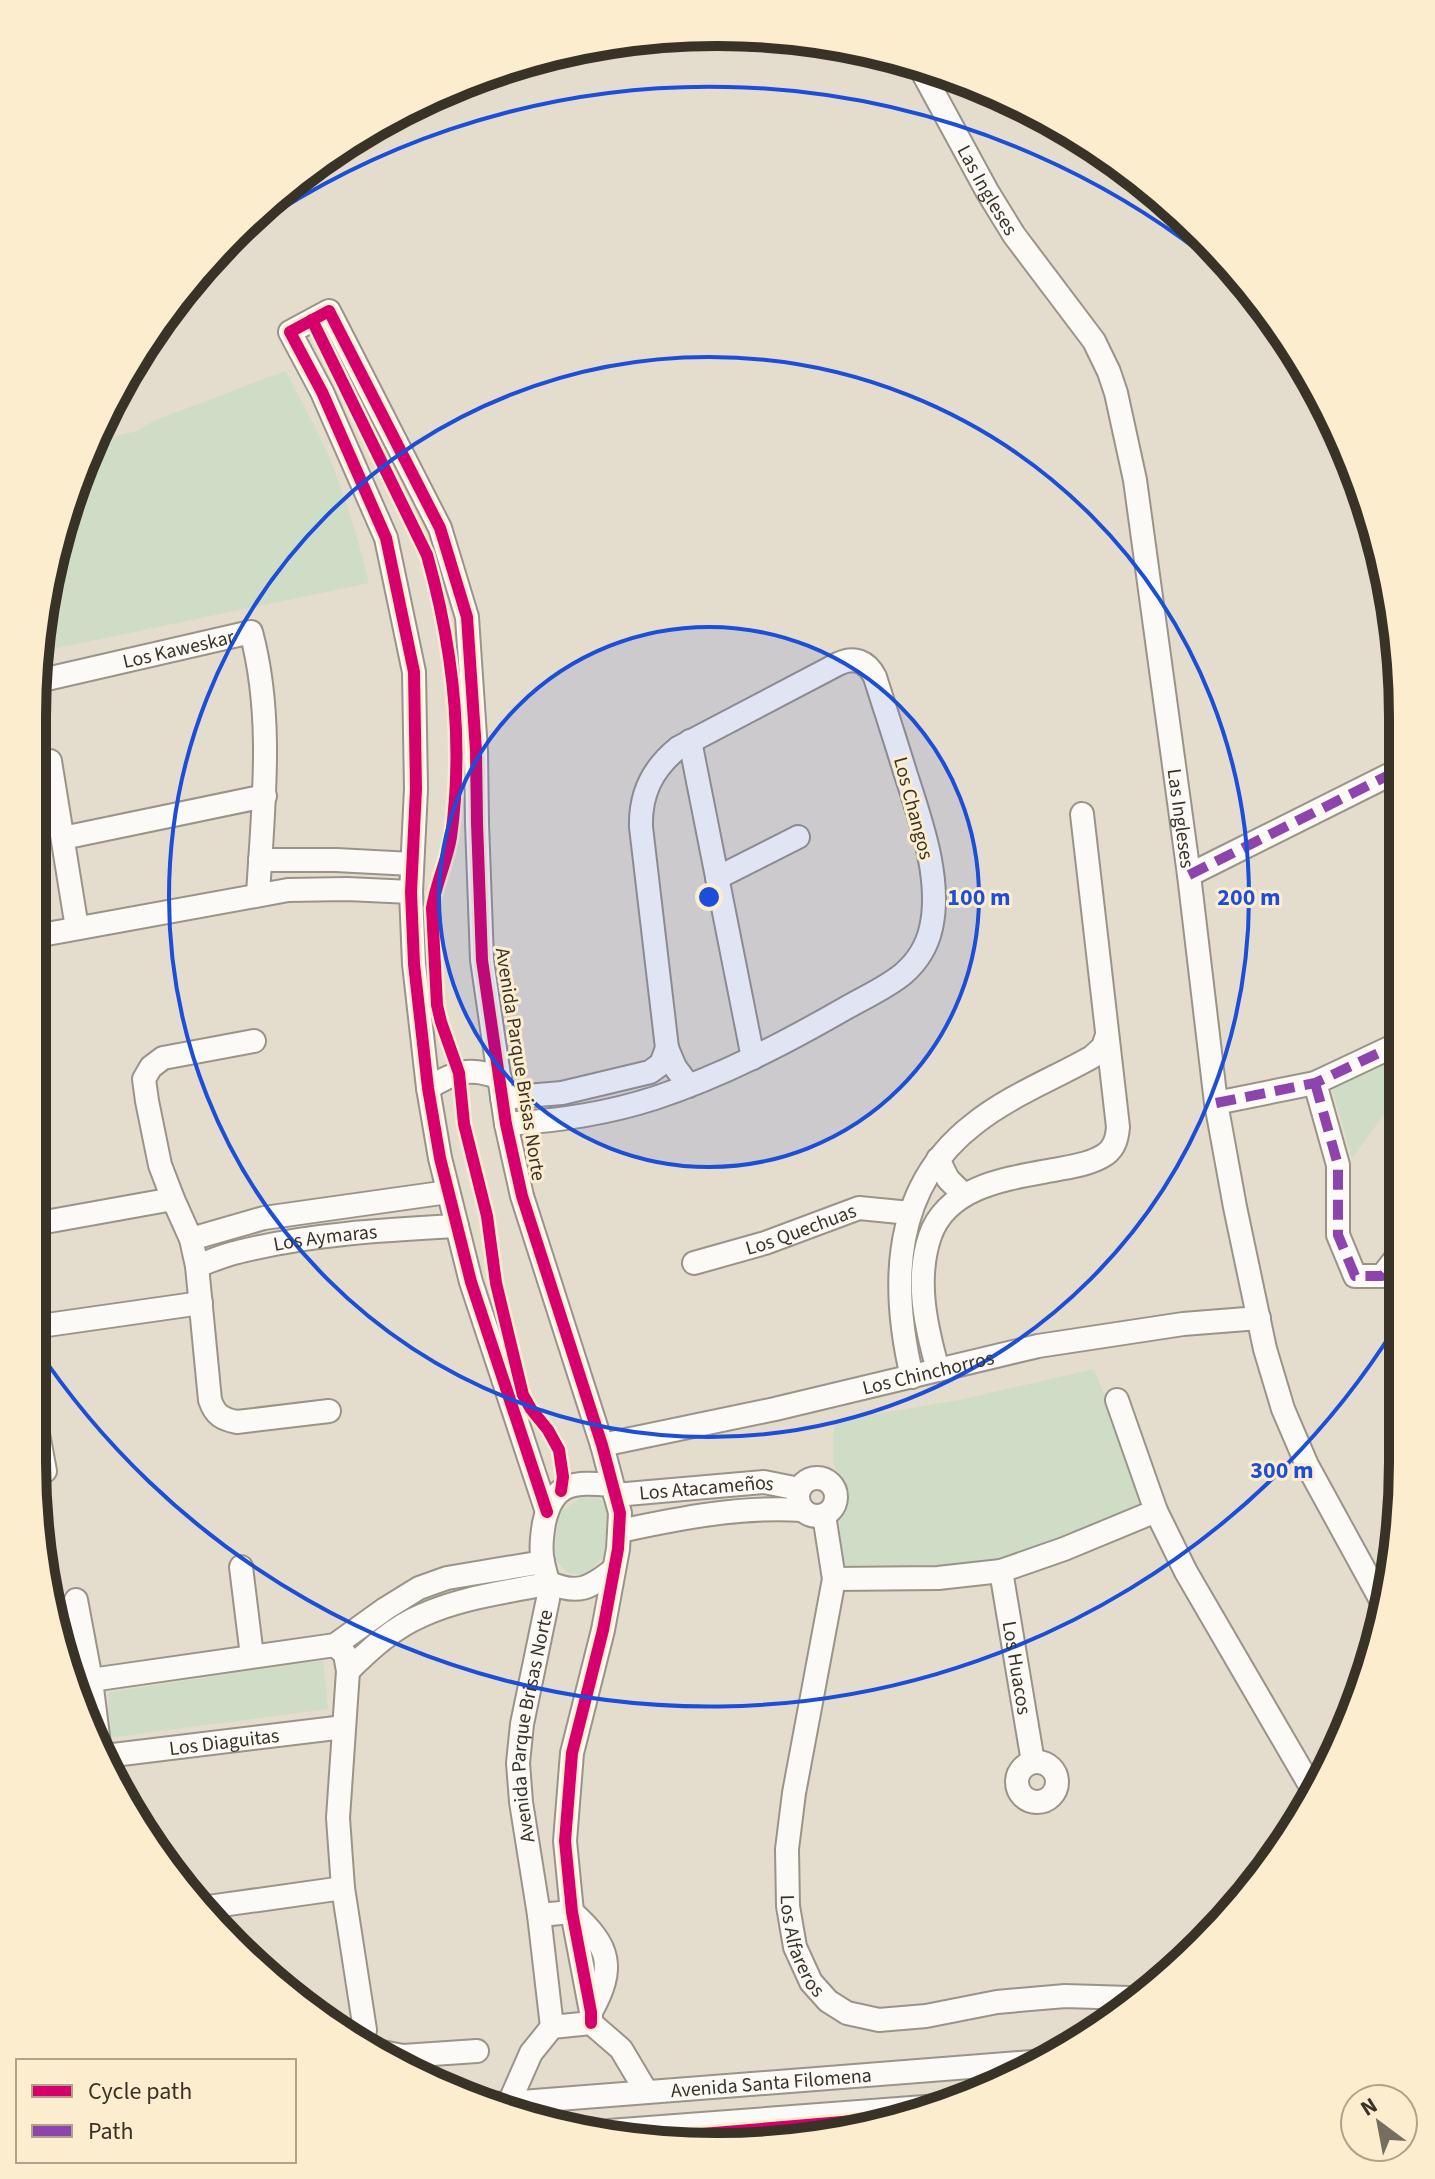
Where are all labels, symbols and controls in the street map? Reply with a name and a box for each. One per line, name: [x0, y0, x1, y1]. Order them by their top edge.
street label: Las Ingleses: [950, 140, 1024, 241]
street label: Los Kaweskar: [120, 623, 237, 676]
street label: Los Changos: [886, 754, 940, 863]
street label: Las Ingleses: [1160, 767, 1201, 870]
text: 100 m: [947, 880, 1011, 915]
text: 200 m: [1217, 880, 1281, 915]
centre of rings: [695, 883, 723, 911]
street label: Avenida Parque Brisas Norte: [488, 946, 552, 1183]
street label: Los Quechuas: [742, 1197, 860, 1263]
street label: Los Aymaras: [271, 1218, 378, 1259]
street label: Los Chinchorros: [859, 1344, 997, 1403]
text: 300 m: [1250, 1453, 1314, 1488]
street label: Los Atacameños: [638, 1469, 776, 1508]
street label: Avenida Parque Brisas Norte: [505, 1607, 560, 1845]
street label: Los Huacos: [995, 1619, 1038, 1717]
street label: Los Diaguitas: [168, 1722, 281, 1763]
street label: Los Alfareros: [773, 1894, 831, 2003]
legend: [16, 2059, 296, 2163]
street label: Avenida Santa Filomena: [670, 2062, 873, 2105]
text: Cycle path: [88, 2074, 192, 2109]
north arrow: [1339, 2083, 1419, 2163]
text: N: [1354, 2089, 1384, 2124]
text: Path: [88, 2114, 134, 2149]

